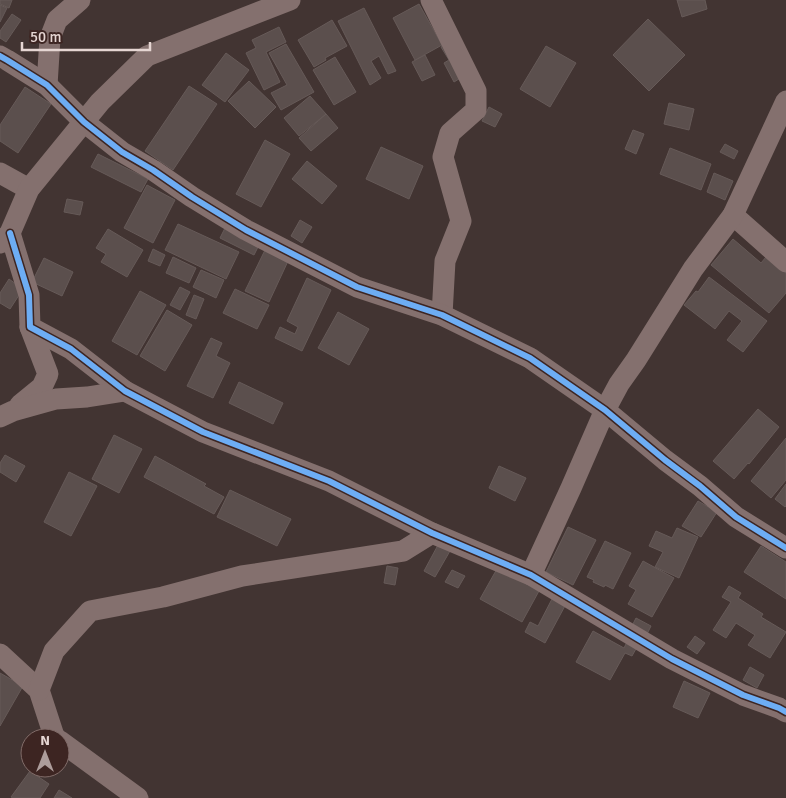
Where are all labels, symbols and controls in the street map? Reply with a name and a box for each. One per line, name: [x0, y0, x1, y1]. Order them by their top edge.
scale bar: [22, 20, 150, 52]
text: 50 m: [30, 28, 61, 46]
north arrow: [20, 728, 70, 778]
text: N: [40, 732, 50, 749]

